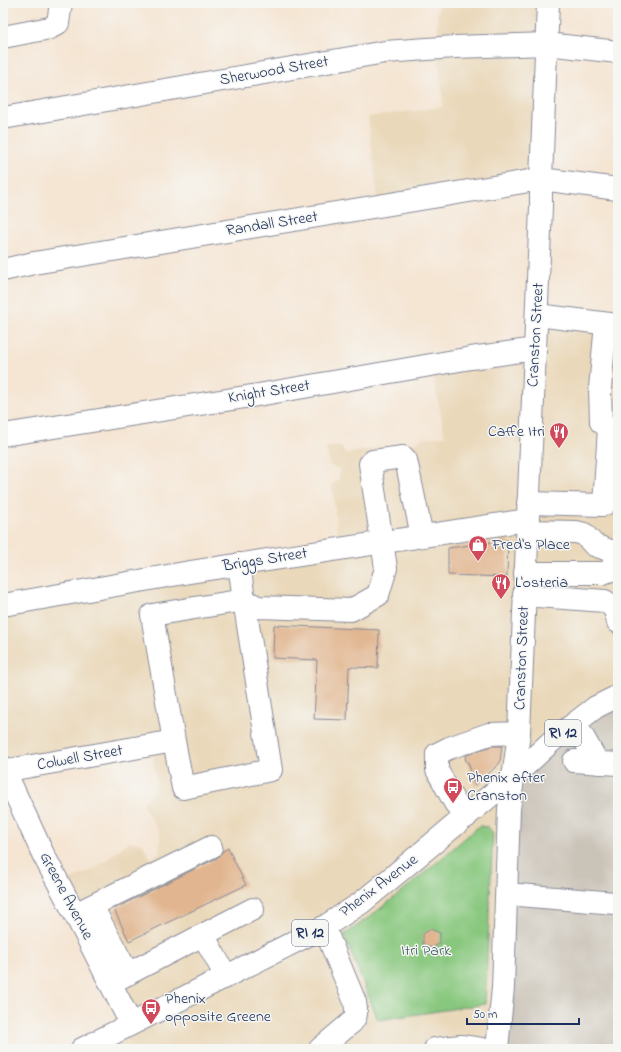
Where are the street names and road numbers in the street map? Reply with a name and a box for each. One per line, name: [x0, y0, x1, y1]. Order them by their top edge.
street label: Sherwood Street: [218, 49, 331, 92]
street label: Randall Street: [224, 205, 320, 243]
street label: Cranston Street: [521, 282, 551, 388]
street label: Knight Street: [226, 374, 312, 410]
street label: Briggs Street: [220, 541, 310, 579]
street label: Cranston Street: [508, 605, 536, 711]
road number: RI 12: [545, 720, 581, 746]
street label: Colwell Street: [35, 739, 125, 777]
street label: Greene Avenue: [33, 848, 100, 945]
street label: Phenix Avenue: [335, 848, 424, 924]
road number: RI 12: [292, 920, 328, 946]

